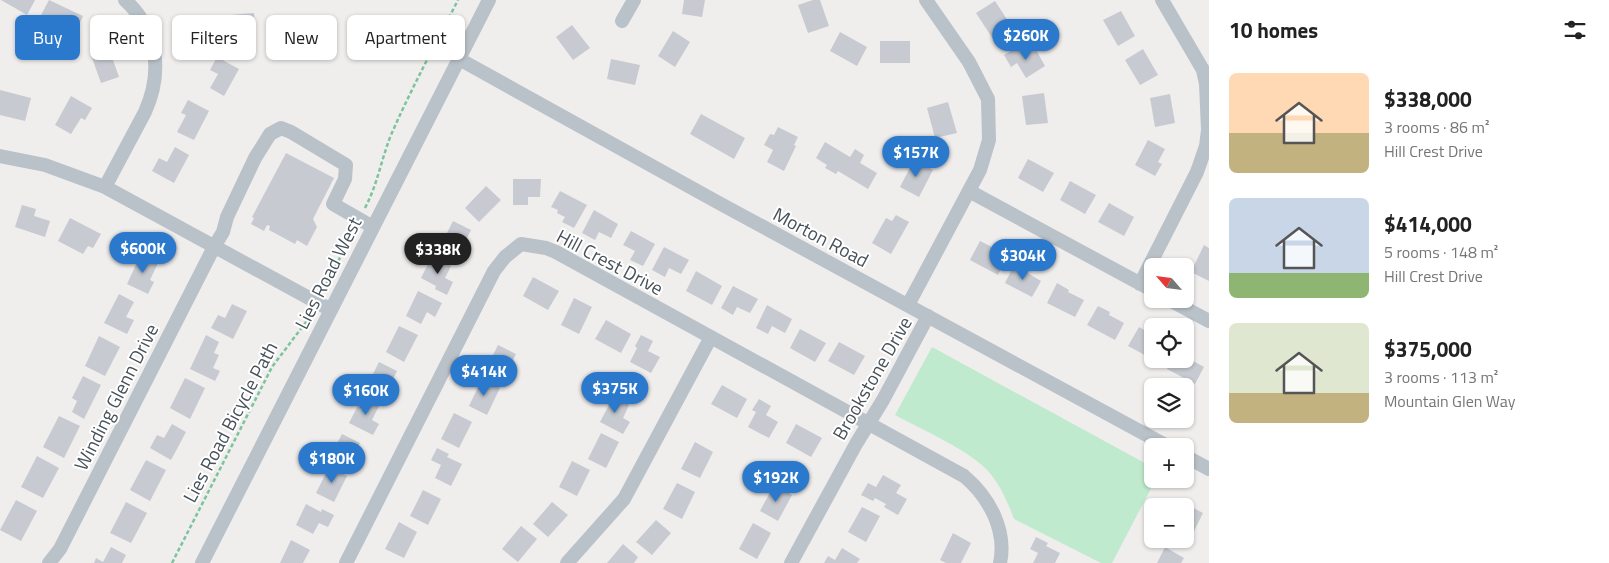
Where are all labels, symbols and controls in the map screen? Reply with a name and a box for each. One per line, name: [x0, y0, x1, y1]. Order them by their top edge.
text: 10 homes: [1229, 14, 1318, 46]
chip: Buy: [15, 15, 80, 60]
chip: Rent: [90, 15, 162, 60]
chip: Filters: [172, 15, 256, 60]
chip: New: [266, 15, 337, 60]
chip: Apartment: [347, 15, 465, 60]
icon: filters: [1561, 16, 1589, 44]
pin: $260K: [991, 18, 1061, 61]
text: $260K: [1003, 23, 1049, 47]
text: $338,000: [1384, 83, 1472, 115]
icon: home: [1269, 93, 1329, 153]
text: 3 rooms · 86 m²: [1384, 115, 1489, 139]
pin: $157K: [881, 136, 951, 178]
text: Hill Crest Drive: [1384, 139, 1483, 163]
text: $157K: [893, 140, 939, 164]
street label: Morton Road: [768, 199, 874, 274]
text: $414,000: [1384, 208, 1472, 240]
street label: Lies Road West: [287, 211, 368, 334]
icon: home: [1269, 218, 1329, 278]
street label: Hill Crest Drive: [552, 221, 669, 302]
pin: $600K: [108, 232, 178, 274]
pin: $338K: [403, 232, 473, 275]
text: $600K: [120, 236, 166, 260]
text: $338K: [415, 237, 461, 261]
pin: $304K: [988, 238, 1058, 281]
text: 5 rooms · 148 m²: [1384, 240, 1498, 264]
text: $304K: [1000, 243, 1046, 267]
north arrow: [1144, 258, 1194, 308]
map controls: [1144, 258, 1194, 548]
text: Hill Crest Drive: [1384, 264, 1483, 288]
street label: Brookstone Drive: [824, 311, 919, 445]
street label: Winding Glenn Drive: [66, 318, 165, 475]
button: locate: [1144, 318, 1194, 368]
text: $375,000: [1384, 333, 1472, 365]
street label: Lies Road Bicycle Path: [175, 336, 284, 507]
icon: home: [1269, 343, 1329, 403]
pin: $414K: [449, 354, 519, 397]
text: $414K: [461, 359, 507, 383]
text: 3 rooms · 113 m²: [1384, 365, 1498, 389]
pin: $375K: [580, 372, 650, 414]
pin: $160K: [331, 374, 401, 416]
text: $375K: [592, 376, 638, 400]
text: $160K: [343, 378, 389, 402]
button: layers: [1144, 378, 1194, 428]
text: Mountain Glen Way: [1384, 389, 1515, 413]
button: +: [1144, 438, 1194, 488]
pin: $180K: [297, 442, 367, 484]
text: $180K: [309, 446, 355, 470]
pin: $192K: [741, 460, 811, 503]
text: $192K: [753, 465, 799, 489]
button: −: [1144, 498, 1194, 548]

